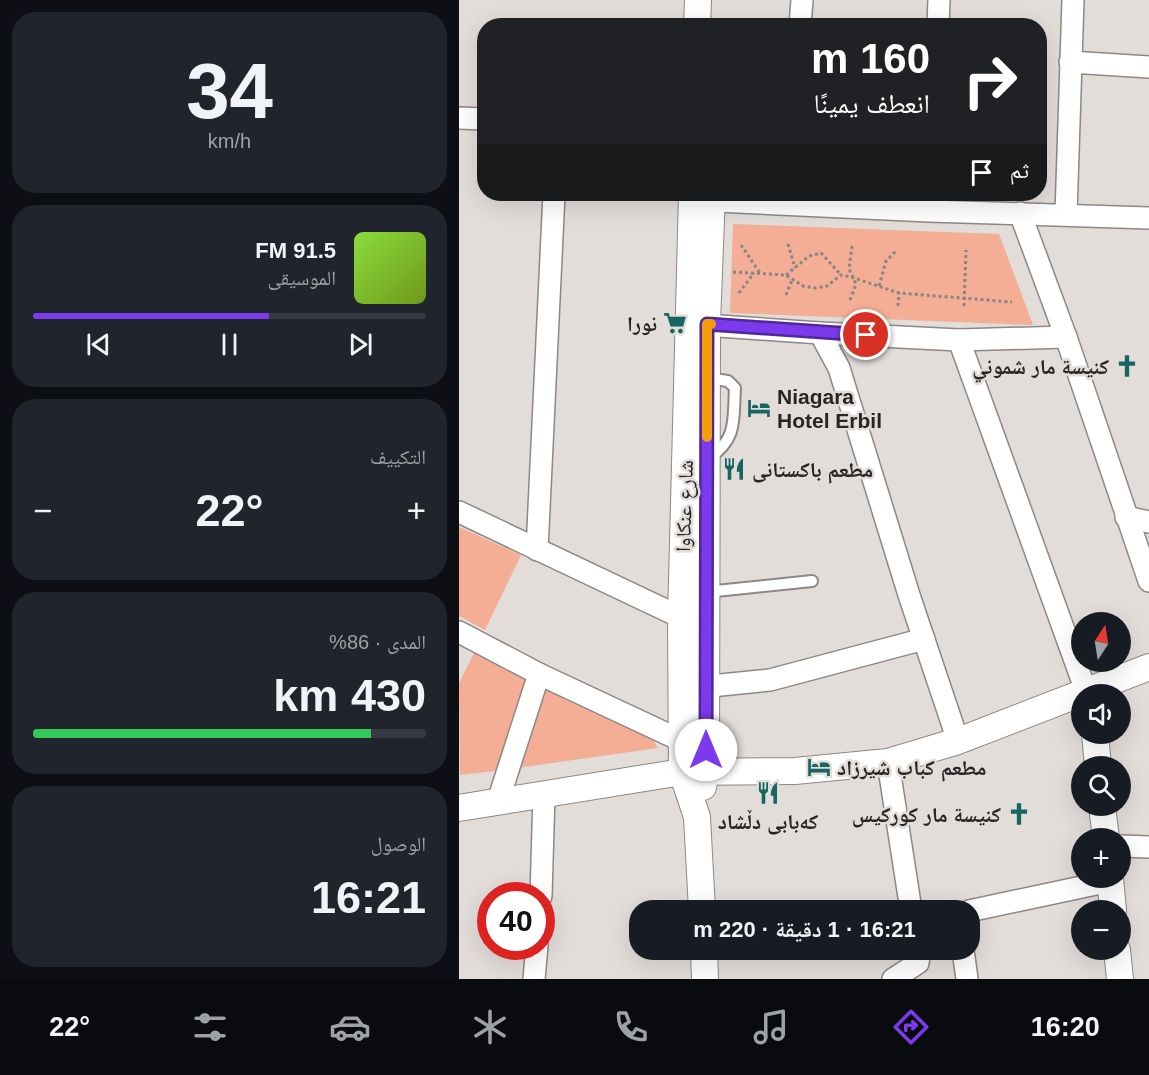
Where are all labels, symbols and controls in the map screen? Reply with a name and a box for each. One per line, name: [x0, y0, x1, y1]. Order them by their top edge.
text: 160 m: [811, 35, 930, 82]
icon: right: [951, 42, 1029, 120]
text: 34: [186, 47, 273, 135]
text: انعطف يمينًا: [814, 89, 930, 119]
text: km/h: [208, 130, 251, 152]
icon: arrive: [965, 156, 998, 189]
text: ثم: [1010, 158, 1029, 183]
text: 91.5 FM: [255, 238, 336, 263]
text: الموسيقى: [268, 267, 336, 289]
pin: [840, 309, 891, 360]
supermarket icon: نورا: [662, 310, 688, 336]
place label: نورا: [627, 312, 657, 336]
icon: arrive: [849, 318, 882, 351]
icon: previous: [82, 328, 115, 361]
icon: pause: [213, 328, 246, 361]
icon: next: [344, 328, 377, 361]
church icon: كنيسة مار شموني: [1114, 353, 1140, 379]
place label: كنيسة مار شموني: [972, 355, 1109, 383]
place label: Niagara Hotel Erbil: [777, 385, 882, 432]
hotel icon: Niagara Hotel Erbil: [746, 395, 772, 421]
text: التكييف: [370, 446, 426, 468]
restaurant icon: مطعم باکستانی: [721, 456, 747, 482]
place label: مطعم باکستانی: [752, 458, 873, 484]
street label: شارع عنكاوا: [671, 459, 699, 553]
text: 22°: [195, 485, 264, 536]
text: −: [33, 492, 52, 529]
text: +: [407, 492, 426, 529]
north arrow: [1071, 612, 1131, 672]
map controls: [1071, 612, 1131, 960]
text: المدى · 86%: [329, 631, 426, 653]
text: 430 km: [273, 670, 426, 721]
button: sound: [1071, 684, 1131, 744]
position arrow: [674, 718, 738, 782]
hotel icon: مطعم كباب شيرزاد: [806, 754, 832, 780]
place label: مطعم كباب شيرزاد: [837, 756, 986, 782]
button: search: [1071, 756, 1131, 816]
restaurant icon: کەبابی دڵشاد: [755, 780, 781, 806]
church icon: كنيسة مار كوركيس: [1006, 801, 1032, 827]
place label: كنيسة مار كوركيس: [852, 803, 1001, 828]
place label: کەبابی دڵشاد: [718, 809, 818, 835]
button: +: [1071, 828, 1131, 888]
text: الوصول: [371, 833, 426, 855]
text: 16:21: [311, 872, 426, 923]
speed limit sign: 40: [477, 882, 555, 960]
button: −: [1071, 900, 1131, 960]
text: 16:21 · 1 دقيقة · 220 m: [693, 917, 916, 942]
icon: filters: [189, 1006, 231, 1048]
icon: car: [329, 1006, 371, 1048]
icon: climate: [469, 1006, 511, 1048]
icon: phone: [610, 1006, 652, 1048]
icon: music: [750, 1006, 792, 1048]
icon: directions: [890, 1006, 932, 1048]
text: 22°: [49, 1012, 90, 1042]
text: 16:20: [1031, 1012, 1100, 1042]

